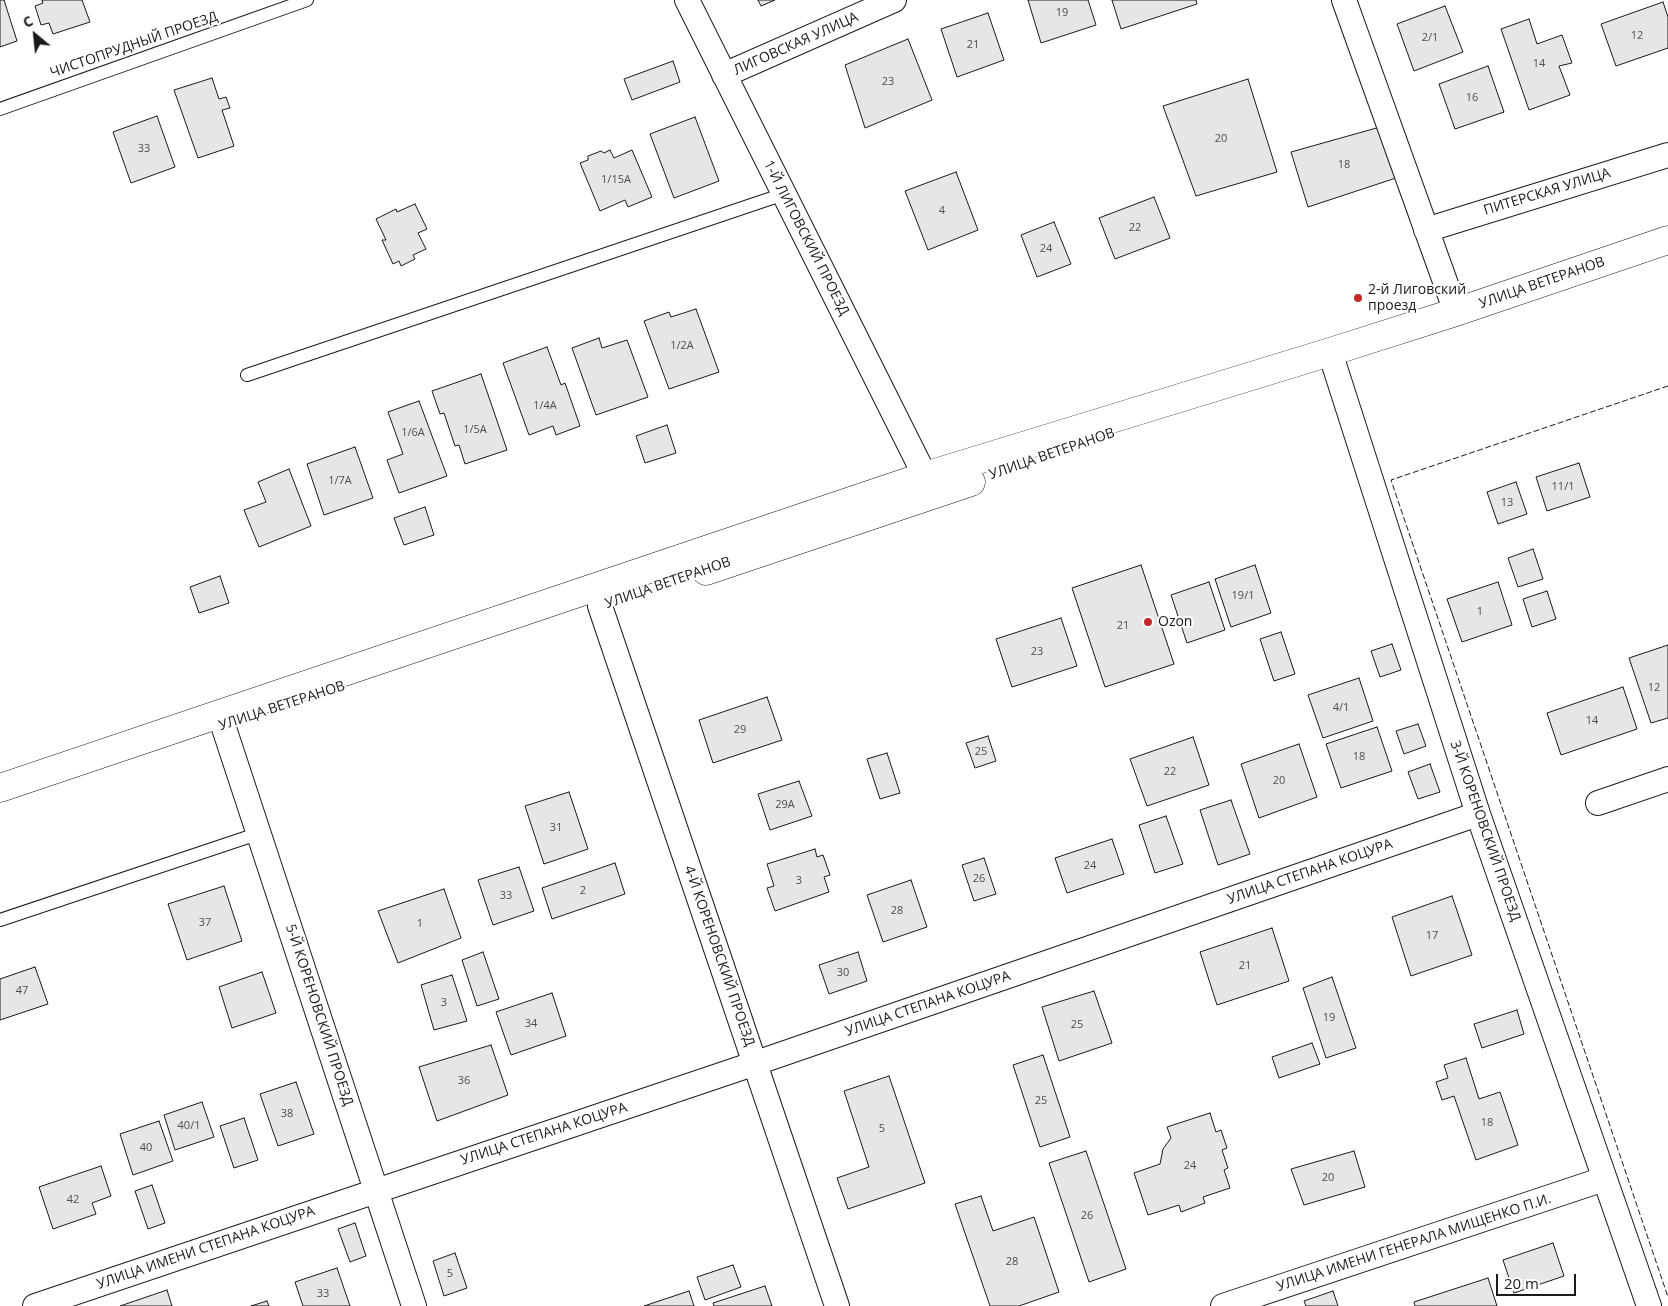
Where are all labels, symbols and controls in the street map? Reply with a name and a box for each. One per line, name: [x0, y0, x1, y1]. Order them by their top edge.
house number: 19: [1056, 6, 1068, 20]
street label: ЧИСТОПРУДНЫЙ ПРОЕЗД: [48, 8, 220, 82]
street label: ЛИГОВСКАЯ УЛИЦА: [731, 9, 861, 79]
north arrow: [10, 10, 60, 60]
text: С: [19, 11, 36, 32]
house number: 12: [1631, 29, 1643, 43]
house number: 2/1: [1422, 31, 1438, 45]
house number: 21: [967, 38, 979, 52]
house number: 14: [1533, 57, 1545, 71]
house number: 23: [882, 75, 894, 89]
house number: 16: [1466, 91, 1478, 105]
house number: 20: [1215, 132, 1227, 146]
house number: 33: [138, 142, 150, 156]
street label: 1-Й ЛИГОВСКИЙ ПРОЕЗД: [760, 158, 852, 318]
house number: 18: [1338, 158, 1350, 172]
street label: ПИТЕРСКАЯ УЛИЦА: [1482, 165, 1612, 219]
house number: 1/15А: [601, 173, 631, 187]
house number: 4: [939, 204, 945, 218]
house number: 22: [1129, 221, 1141, 235]
house number: 24: [1040, 242, 1052, 256]
street label: УЛИЦА ВЕТЕРАНОВ: [1477, 254, 1607, 312]
place label: 2-й Лиговский проезд: [1368, 282, 1466, 314]
marker: 2-й Лиговский проезд: [1352, 292, 1364, 304]
house number: 1/2А: [670, 339, 694, 353]
house number: 1/4А: [533, 399, 557, 413]
house number: 1/5А: [463, 423, 487, 437]
street label: УЛИЦА ВЕТЕРАНОВ: [987, 425, 1117, 483]
house number: 1/6А: [401, 426, 425, 440]
house number: 1/7А: [328, 474, 352, 488]
house number: 11/1: [1552, 480, 1574, 494]
house number: 13: [1501, 496, 1513, 510]
street label: УЛИЦА ВЕТЕРАНОВ: [603, 554, 733, 612]
house number: 19/1: [1232, 589, 1254, 603]
house number: 1: [1477, 605, 1483, 619]
place label: Ozon: [1158, 614, 1192, 630]
marker: Ozon: [1142, 616, 1154, 628]
house number: 21: [1117, 619, 1129, 633]
house number: 23: [1031, 645, 1043, 659]
street label: УЛИЦА ВЕТЕРАНОВ: [217, 678, 347, 734]
house number: 12: [1648, 681, 1660, 695]
house number: 4/1: [1333, 701, 1349, 715]
house number: 14: [1586, 714, 1598, 728]
house number: 29: [734, 723, 746, 737]
street label: 3-Й КОРЕНОВСКИЙ ПРОЕЗД: [1446, 738, 1524, 924]
house number: 25: [975, 745, 987, 759]
house number: 18: [1353, 750, 1365, 764]
house number: 22: [1164, 765, 1176, 779]
house number: 20: [1273, 774, 1285, 788]
house number: 29А: [775, 798, 795, 812]
house number: 31: [550, 821, 562, 835]
street label: УЛИЦА СТЕПАНА КОЦУРА: [1225, 836, 1395, 908]
house number: 24: [1084, 859, 1096, 873]
street label: 4-Й КОРЕНОВСКИЙ ПРОЕЗД: [680, 863, 758, 1049]
house number: 26: [973, 872, 985, 886]
house number: 3: [796, 874, 802, 888]
house number: 2: [580, 884, 586, 898]
house number: 33: [500, 889, 512, 903]
house number: 28: [891, 904, 903, 918]
house number: 37: [199, 916, 211, 930]
house number: 1: [417, 917, 423, 931]
street label: 5-Й КОРЕНОВСКИЙ ПРОЕЗД: [282, 922, 356, 1108]
house number: 17: [1426, 929, 1438, 943]
house number: 21: [1239, 959, 1251, 973]
house number: 30: [837, 966, 849, 980]
street label: УЛИЦА СТЕПАНА КОЦУРА: [843, 968, 1013, 1040]
house number: 47: [16, 984, 28, 998]
house number: 3: [441, 996, 447, 1010]
house number: 19: [1323, 1011, 1335, 1025]
house number: 34: [525, 1017, 537, 1031]
house number: 25: [1071, 1018, 1083, 1032]
house number: 36: [458, 1074, 470, 1088]
house number: 25: [1035, 1094, 1047, 1108]
street label: УЛИЦА СТЕПАНА КОЦУРА: [459, 1099, 629, 1169]
house number: 38: [281, 1107, 293, 1121]
house number: 18: [1481, 1116, 1493, 1130]
house number: 40/1: [178, 1119, 200, 1133]
house number: 5: [879, 1122, 885, 1136]
house number: 40: [140, 1141, 152, 1155]
house number: 24: [1184, 1159, 1196, 1173]
house number: 20: [1322, 1171, 1334, 1185]
street label: УЛИЦА ИМЕНИ ГЕНЕРАЛА МИЩЕНКО П.И.: [1275, 1191, 1553, 1295]
house number: 42: [67, 1193, 79, 1207]
street label: УЛИЦА ИМЕНИ СТЕПАНА КОЦУРА: [95, 1203, 317, 1293]
house number: 26: [1081, 1209, 1093, 1223]
house number: 28: [1006, 1255, 1018, 1269]
scale bar: [1498, 1264, 1578, 1296]
house number: 5: [447, 1267, 453, 1281]
text: 20 m: [1504, 1273, 1539, 1293]
house number: 33: [317, 1287, 329, 1301]

